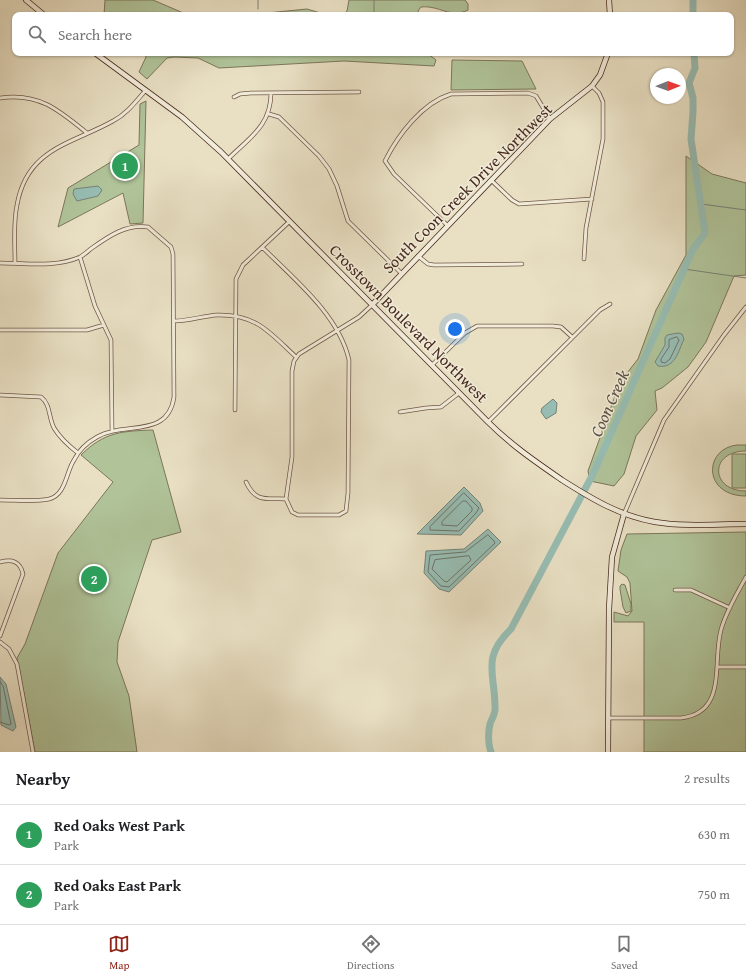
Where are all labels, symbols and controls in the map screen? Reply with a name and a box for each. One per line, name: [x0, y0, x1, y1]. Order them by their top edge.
search box: [12, 12, 734, 56]
icon: search: [26, 23, 48, 45]
text: Search here: [58, 24, 132, 45]
north arrow: [650, 68, 686, 104]
street label: South Coon Creek Drive Northwest: [377, 97, 558, 278]
pin: 1: [112, 151, 138, 181]
street label: Crosstown Boulevard Northwest: [324, 238, 494, 408]
your location: [445, 319, 465, 339]
water label: Coon Creek: [583, 365, 635, 440]
pin: 2: [81, 564, 107, 594]
text: Nearby: [16, 766, 70, 791]
text: 2 results: [684, 769, 730, 788]
text: Red Oaks West Park: [54, 815, 185, 836]
text: 1: [26, 825, 32, 844]
text: 630 m: [698, 825, 730, 844]
text: Park: [54, 836, 79, 855]
text: Red Oaks East Park: [54, 875, 181, 896]
text: 2: [26, 885, 32, 904]
text: 750 m: [698, 885, 730, 904]
text: Park: [54, 896, 79, 915]
tab: Map: [108, 933, 130, 973]
tab: Directions: [347, 933, 394, 973]
tab: Saved: [611, 933, 638, 973]

